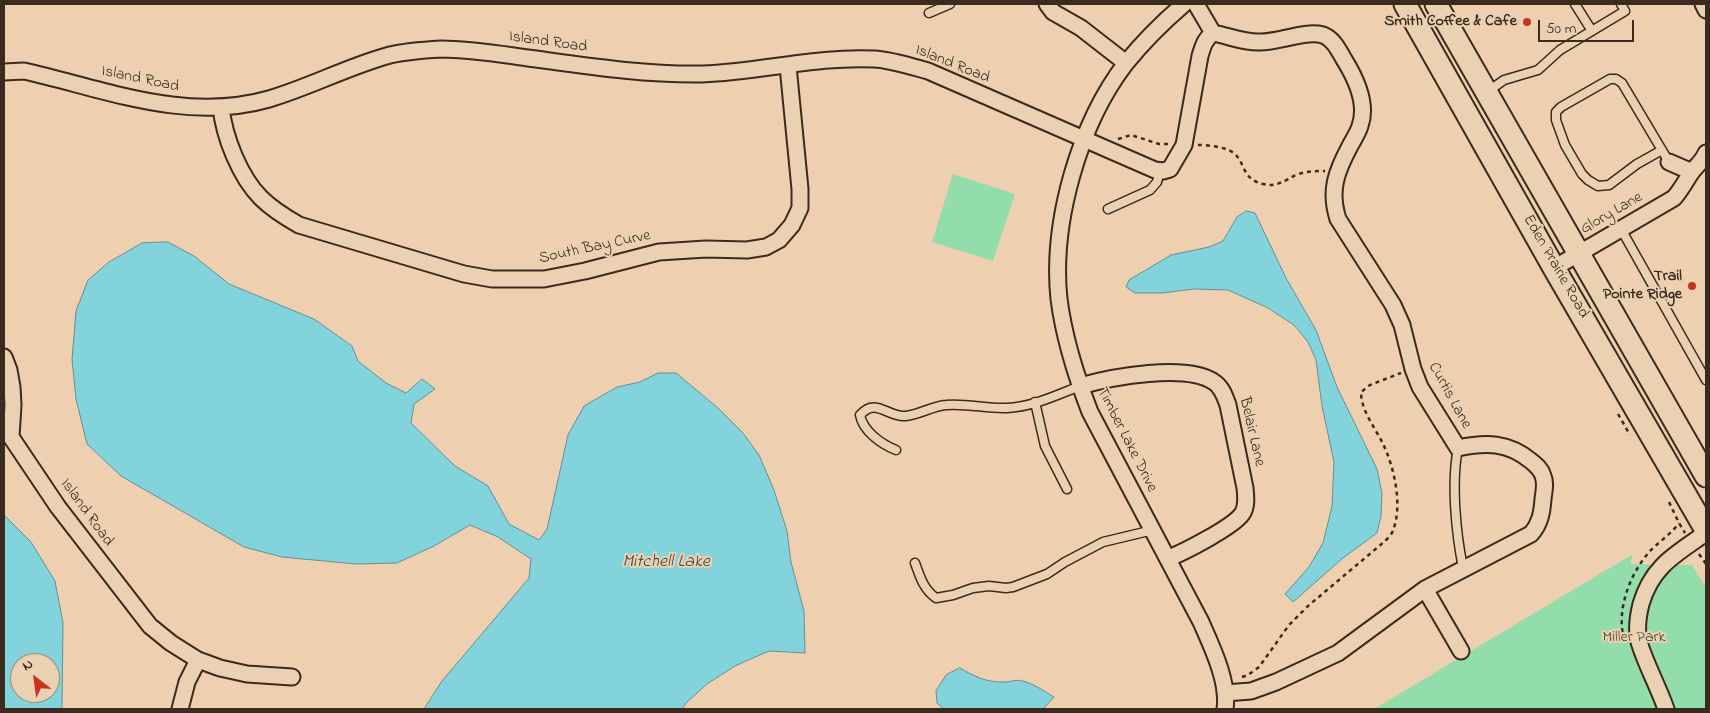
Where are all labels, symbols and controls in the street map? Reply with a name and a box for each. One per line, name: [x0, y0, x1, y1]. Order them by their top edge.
scale bar: [1540, 10, 1636, 42]
place label: Smith Coffee & Cafe: [1384, 12, 1517, 32]
marker: Smith Coffee & Cafe: [1521, 16, 1533, 28]
text: 50 m: [1546, 18, 1576, 40]
street label: Island Road: [508, 28, 588, 58]
street label: Island Road: [912, 41, 992, 89]
street label: Island Road: [99, 62, 181, 98]
street label: Glory Lane: [1578, 189, 1646, 239]
street label: Eden Prairie Road: [1518, 212, 1592, 322]
street label: South Bay Curve: [537, 227, 653, 269]
place label: Trail Pointe Ridge: [1603, 267, 1682, 305]
marker: Trail Pointe Ridge: [1686, 280, 1698, 292]
street label: Curtis Lane: [1423, 359, 1475, 433]
street label: Timber Lake Drive: [1091, 384, 1161, 496]
street label: Belair Lane: [1234, 395, 1268, 469]
street label: Island Road: [55, 475, 117, 551]
water label: Mitchell Lake: [622, 552, 710, 574]
park label: Miller Park: [1602, 628, 1666, 648]
north arrow: [10, 653, 60, 703]
text: N: [18, 654, 37, 677]

